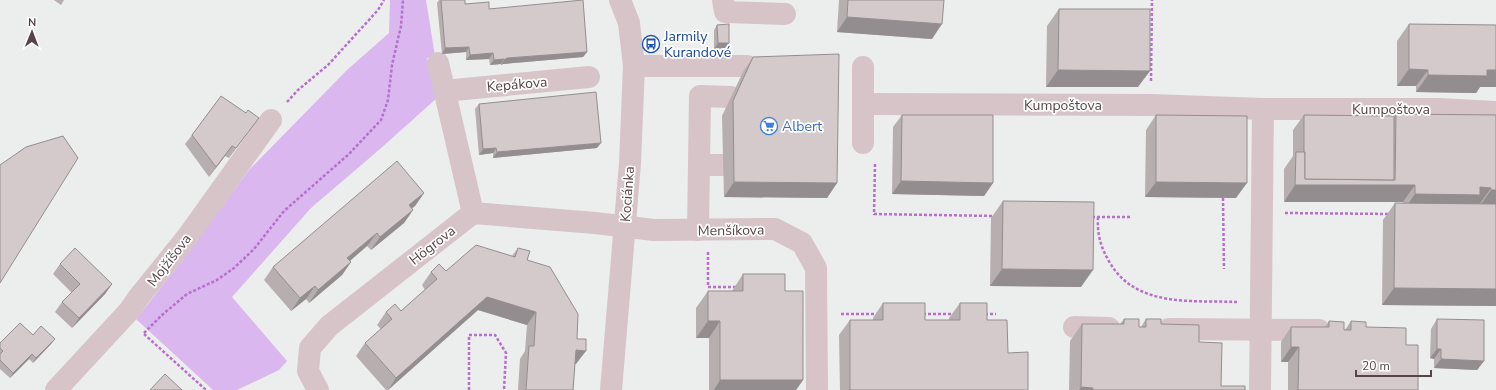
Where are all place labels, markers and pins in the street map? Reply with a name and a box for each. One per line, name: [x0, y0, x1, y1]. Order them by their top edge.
place label: Jarmily Kurandové: [663, 27, 731, 62]
bus stop icon: Jarmily Kurandové: [641, 34, 661, 54]
supermarket icon: Albert: [759, 116, 779, 136]
place label: Albert: [782, 117, 822, 136]

